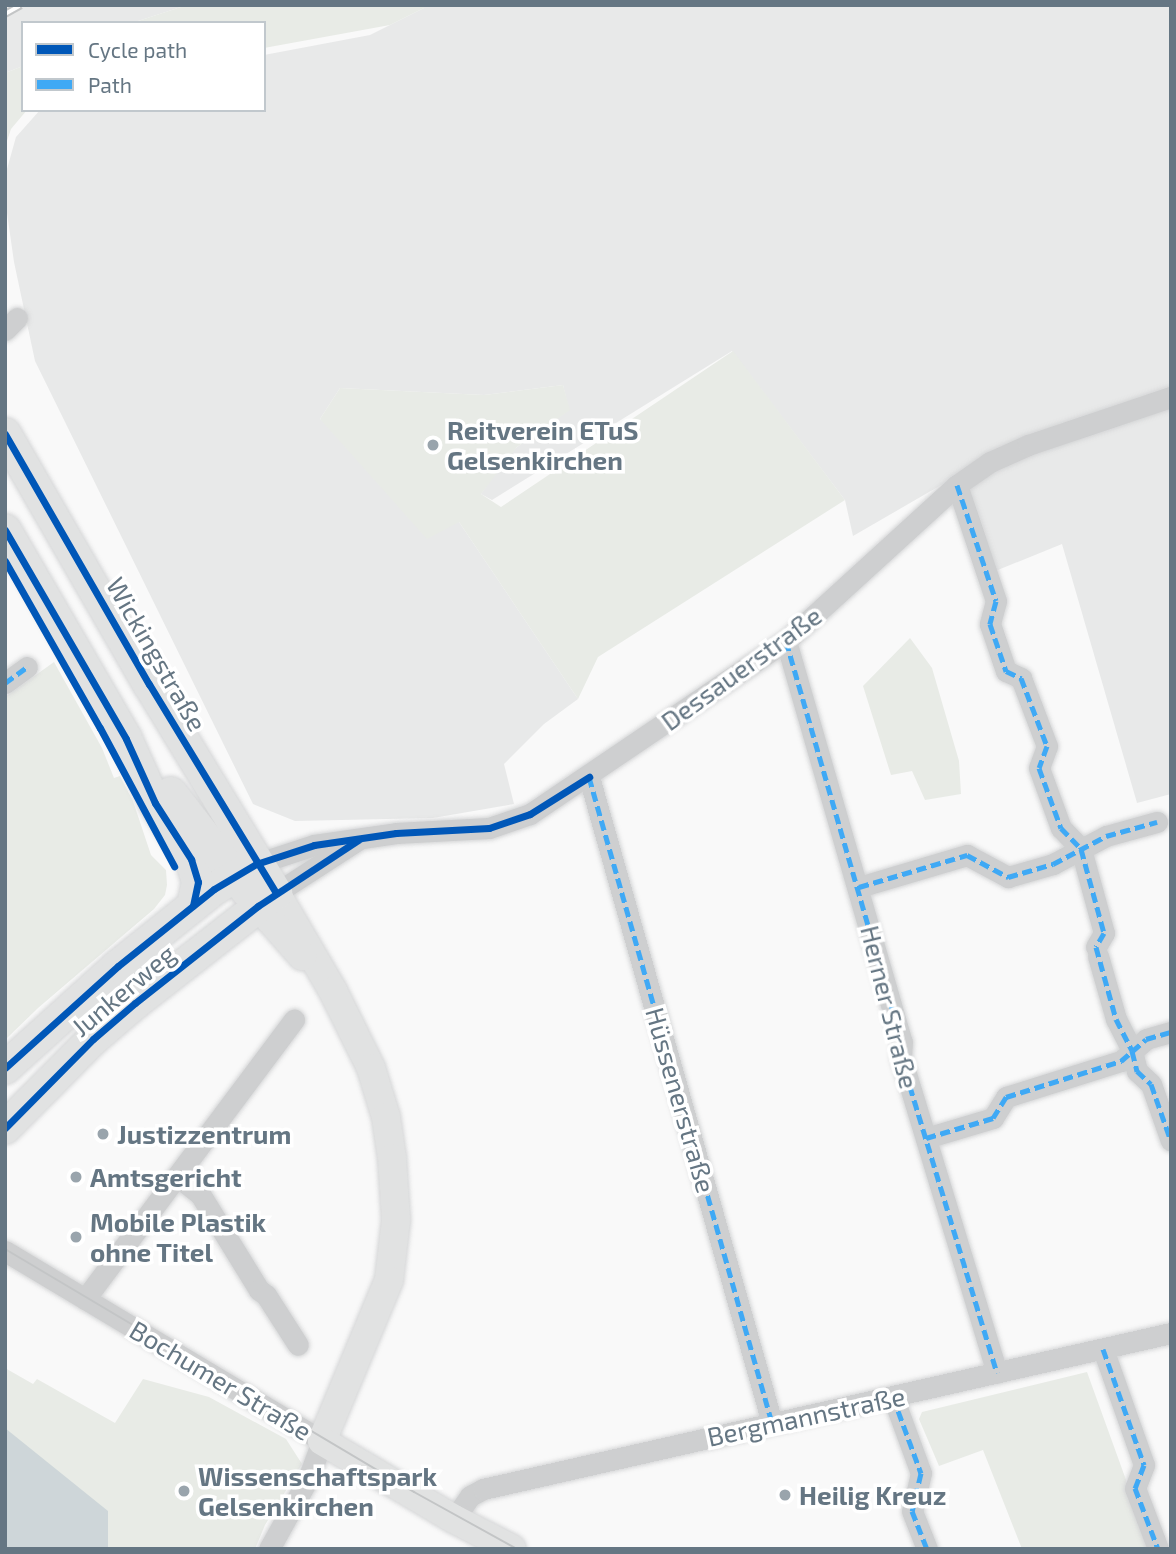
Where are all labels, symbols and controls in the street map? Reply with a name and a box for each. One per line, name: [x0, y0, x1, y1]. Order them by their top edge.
legend: [21, 21, 266, 112]
text: Cycle path: [88, 37, 187, 62]
text: Path: [88, 72, 132, 97]
place label: Reitverein ETuS Gelsenkirchen: [447, 414, 639, 476]
marker: Reitverein ETuS Gelsenkirchen: [425, 437, 441, 453]
street label: Wickingstraße: [100, 572, 214, 736]
street label: Dessauerstraße: [655, 599, 827, 737]
street label: Herner Straße: [855, 922, 925, 1092]
street label: Junkerweg: [65, 938, 181, 1042]
street label: Hüssenerstraße: [640, 1004, 722, 1196]
place label: Justizzentrum: [117, 1118, 291, 1150]
marker: Justizzentrum: [95, 1126, 111, 1142]
place label: Amtsgericht: [90, 1161, 242, 1193]
marker: Amtsgericht: [68, 1169, 84, 1185]
place label: Mobile Plastik ohne Titel: [90, 1206, 266, 1268]
marker: Mobile Plastik ohne Titel: [68, 1229, 84, 1245]
street label: Bochumer Straße: [124, 1313, 318, 1447]
street label: Bergmannstraße: [704, 1380, 908, 1452]
place label: Wissenschaftspark Gelsenkirchen: [198, 1460, 437, 1522]
place label: Heilig Kreuz: [799, 1479, 946, 1511]
marker: Wissenschaftspark Gelsenkirchen: [176, 1483, 192, 1499]
marker: Heilig Kreuz: [777, 1487, 793, 1503]

